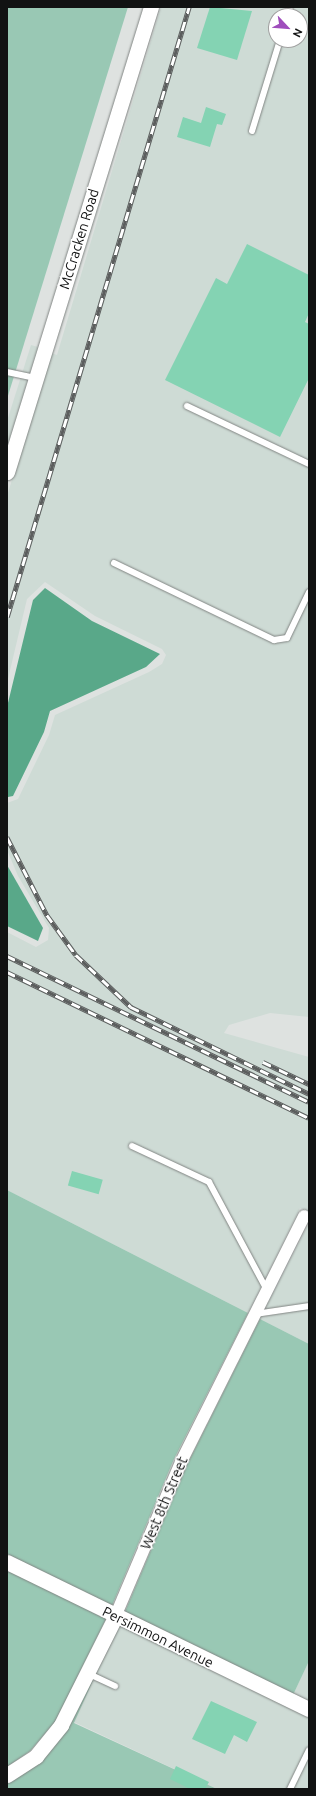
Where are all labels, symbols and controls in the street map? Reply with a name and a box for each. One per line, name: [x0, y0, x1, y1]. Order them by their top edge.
north arrow: [268, 8, 308, 48]
text: N: [291, 26, 305, 39]
street label: McCracken Road: [56, 187, 102, 291]
street label: West 8th Street: [137, 1454, 191, 1552]
street label: Persimmon Avenue: [100, 1603, 216, 1671]

